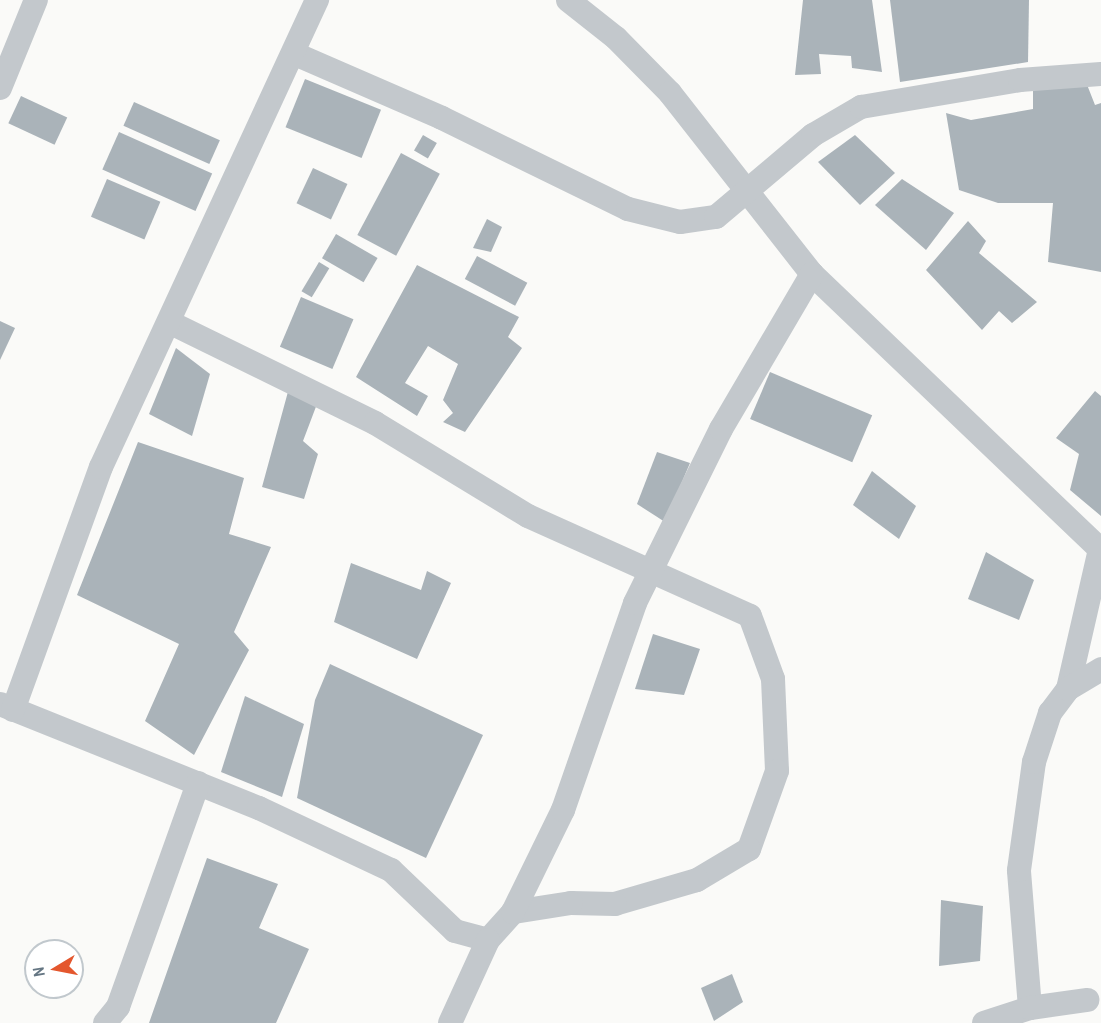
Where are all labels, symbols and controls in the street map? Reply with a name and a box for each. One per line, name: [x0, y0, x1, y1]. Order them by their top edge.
north arrow: [24, 939, 84, 999]
text: N: [27, 965, 50, 978]

